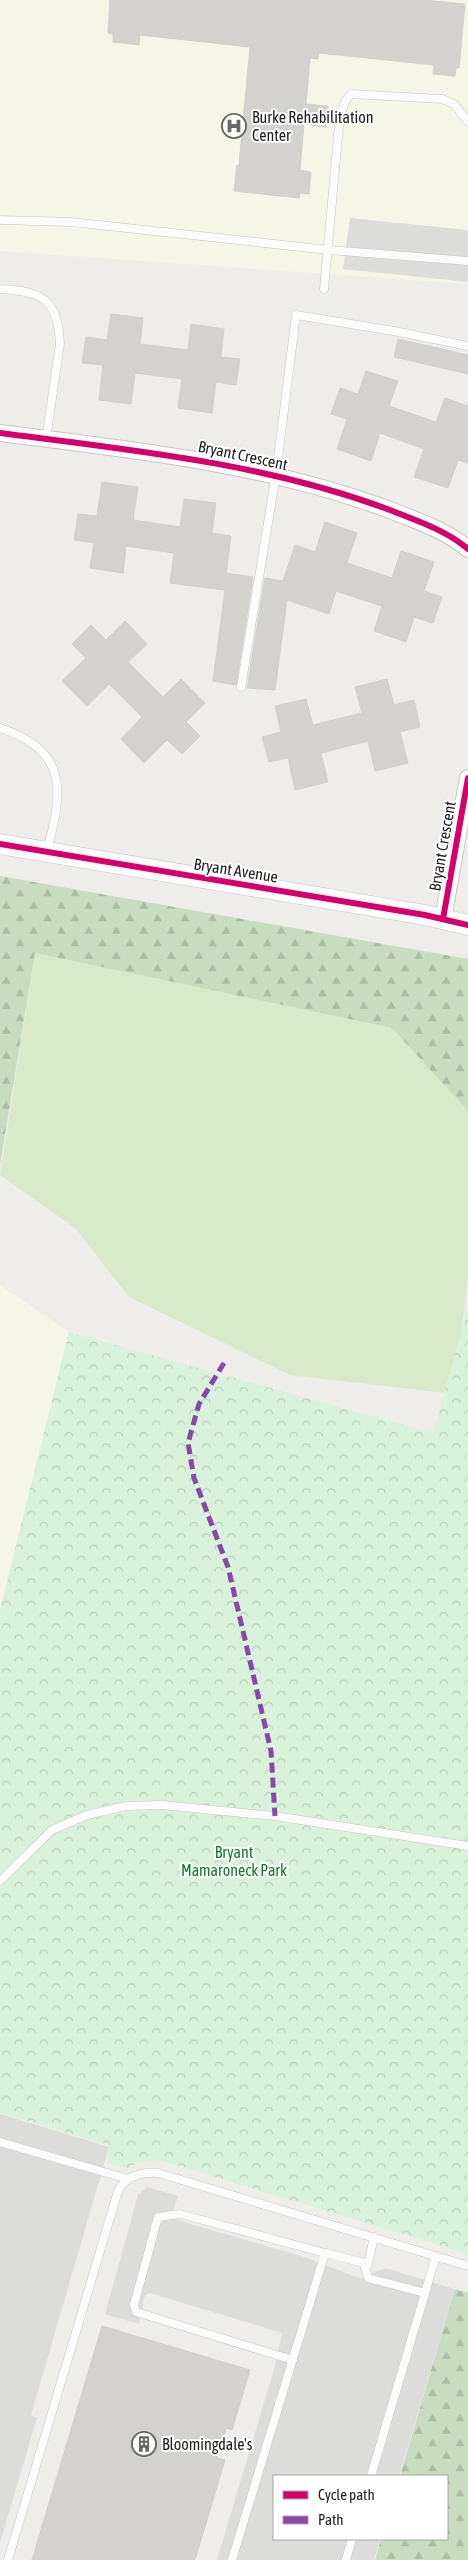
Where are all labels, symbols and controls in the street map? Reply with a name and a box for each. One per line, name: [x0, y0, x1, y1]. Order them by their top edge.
place label: Burke Rehabilitation Center: [252, 108, 373, 144]
hospital icon: Burke Rehabilitation Center: [221, 113, 247, 139]
street label: Bryant Crescent: [196, 437, 290, 474]
street label: Bryant Crescent: [425, 799, 460, 893]
street label: Bryant Avenue: [192, 854, 279, 887]
park label: Bryant Mamaroneck Park: [181, 1843, 287, 1879]
building icon: Bloomingdale's: [131, 2431, 157, 2457]
place label: Bloomingdale's: [162, 2435, 253, 2454]
legend: [273, 2475, 448, 2540]
text: Cycle path: [318, 2486, 375, 2503]
text: Path: [318, 2511, 344, 2528]

